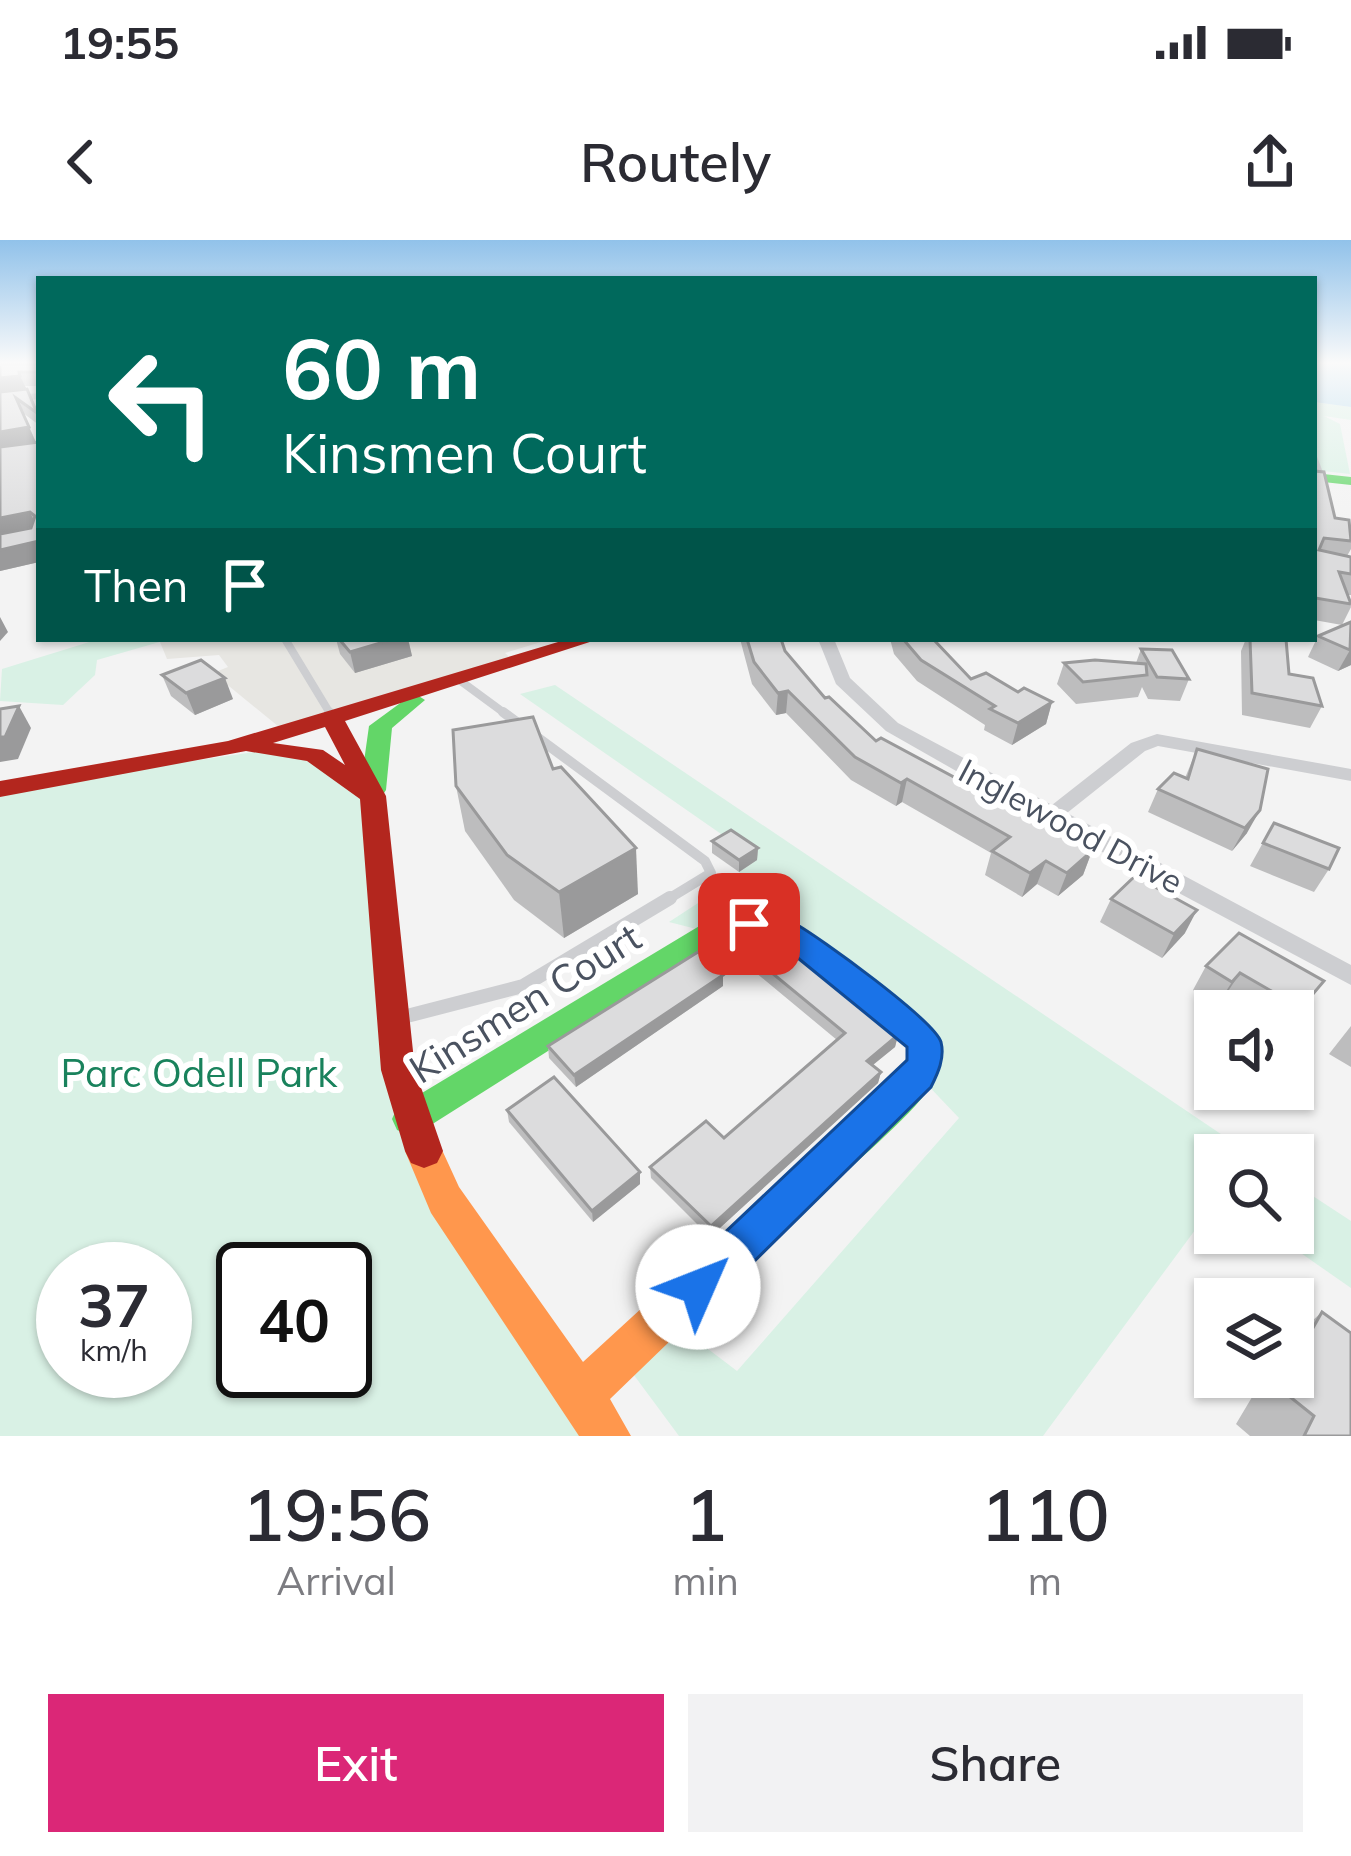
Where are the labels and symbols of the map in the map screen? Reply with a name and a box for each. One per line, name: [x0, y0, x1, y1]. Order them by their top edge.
street label: Inglewood Drive: [952, 749, 1190, 902]
pin: [698, 873, 800, 975]
street label: Kinsmen Court: [400, 912, 650, 1093]
park label: Parc Odell Park: [61, 1048, 338, 1097]
position arrow: [635, 1224, 761, 1350]
speed limit sign: 40: [216, 1242, 372, 1398]

